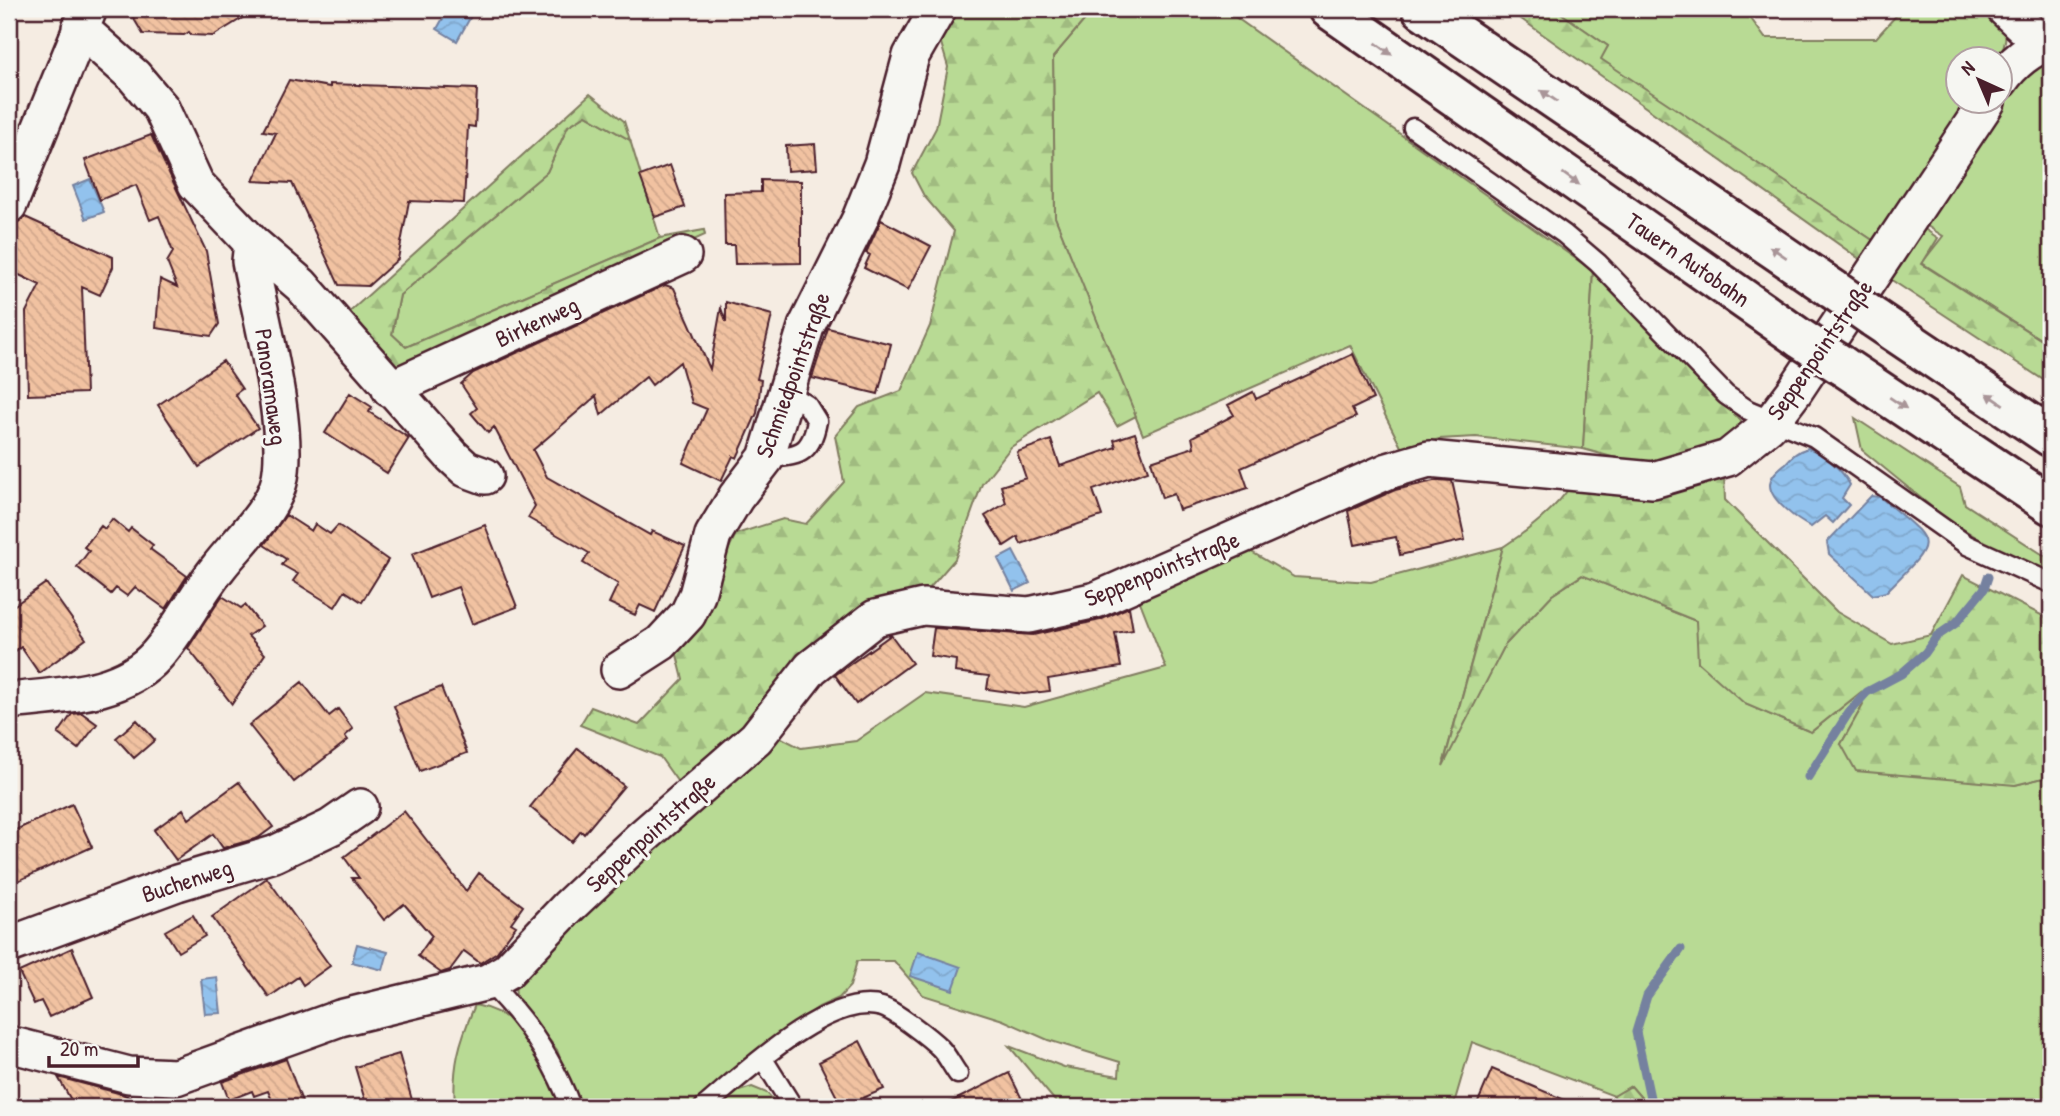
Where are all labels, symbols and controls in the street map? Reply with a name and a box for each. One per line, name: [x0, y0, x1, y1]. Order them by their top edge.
one-way arrow: [1375, 42, 1394, 56]
north arrow: [1944, 46, 2014, 116]
text: N: [1955, 55, 1980, 81]
one-way arrow: [1540, 89, 1558, 103]
one-way arrow: [1562, 172, 1580, 186]
street label: Tauern Autobahn: [1620, 205, 1757, 314]
one-way arrow: [1768, 246, 1787, 259]
street label: Seppenpointstraße: [1759, 273, 1880, 426]
street label: Schmiedpointstraße: [747, 287, 837, 462]
street label: Birkenweg: [490, 288, 583, 354]
street label: Panoramaweg: [248, 327, 296, 447]
one-way arrow: [1985, 392, 2004, 405]
one-way arrow: [1889, 396, 1907, 410]
street label: Seppenpointstraße: [1079, 522, 1244, 614]
street label: Seppenpointstraße: [579, 765, 722, 899]
street label: Buchenweg: [138, 850, 236, 910]
scale bar: [49, 1025, 138, 1069]
text: 20 m: [60, 1034, 98, 1063]

